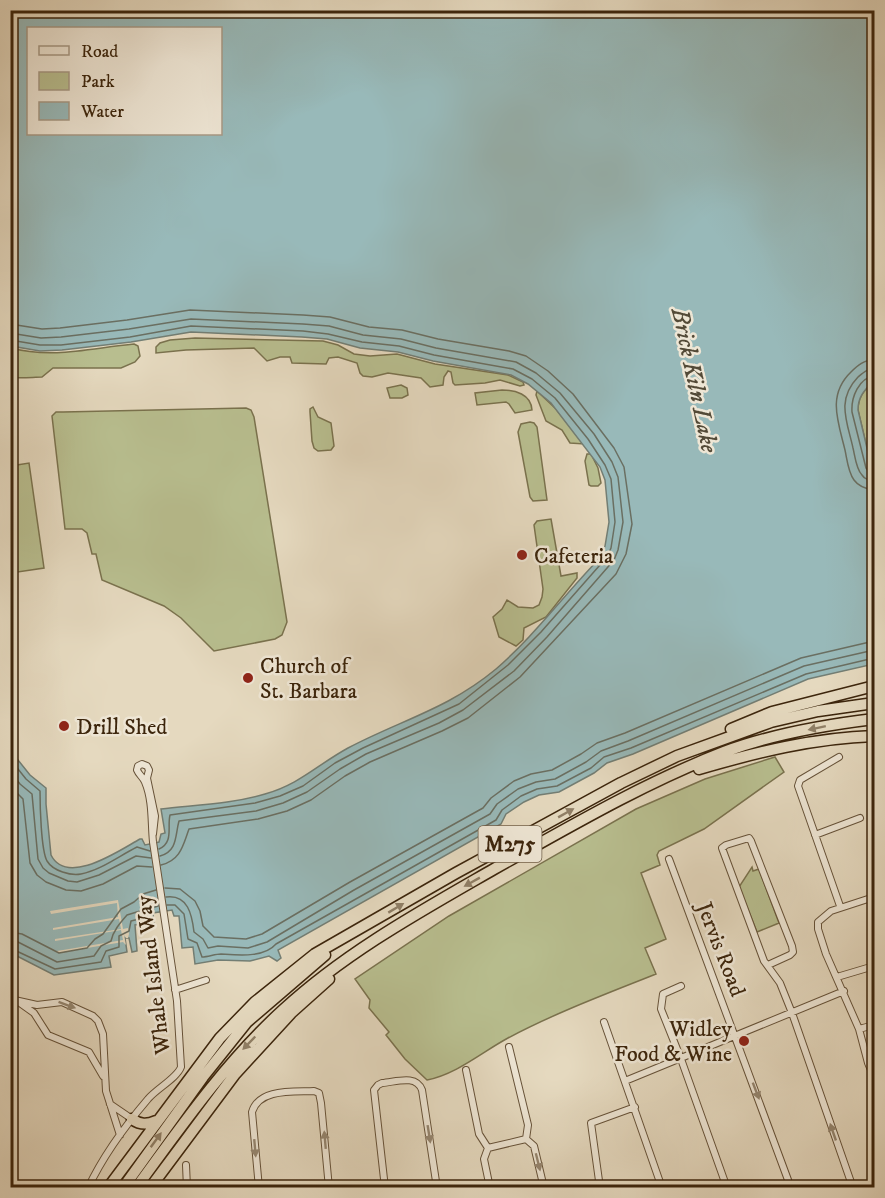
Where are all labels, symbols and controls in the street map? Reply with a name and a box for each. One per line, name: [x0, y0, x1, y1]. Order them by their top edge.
legend: [27, 27, 222, 135]
text: Road: [81, 41, 118, 63]
text: Park: [81, 71, 115, 93]
text: Water: [80, 101, 124, 123]
water label: Brick Kiln Lake: [664, 304, 724, 456]
place label: Cafeteria: [534, 543, 614, 570]
marker: Cafeteria: [515, 548, 529, 562]
place label: Church of St. Barbara: [260, 653, 358, 705]
marker: Church of St. Barbara: [241, 671, 255, 685]
place label: Drill Shed: [76, 714, 167, 741]
marker: Drill Shed: [57, 719, 71, 733]
one-way arrow: [807, 723, 826, 733]
one-way arrow: [558, 808, 575, 818]
road number: M275: [478, 826, 542, 862]
one-way arrow: [463, 877, 480, 887]
street label: Whale Island Way: [130, 893, 177, 1057]
street label: Jervis Road: [690, 897, 751, 1001]
one-way arrow: [388, 902, 404, 913]
one-way arrow: [58, 1000, 76, 1010]
place label: Widley Food & Wine: [614, 1016, 733, 1068]
marker: Widley Food & Wine: [737, 1034, 751, 1048]
one-way arrow: [242, 1036, 256, 1050]
one-way arrow: [752, 1083, 762, 1101]
one-way arrow: [828, 1123, 838, 1141]
one-way arrow: [424, 1125, 433, 1144]
one-way arrow: [320, 1131, 329, 1150]
one-way arrow: [150, 1132, 162, 1148]
one-way arrow: [250, 1138, 260, 1157]
one-way arrow: [533, 1153, 543, 1171]

